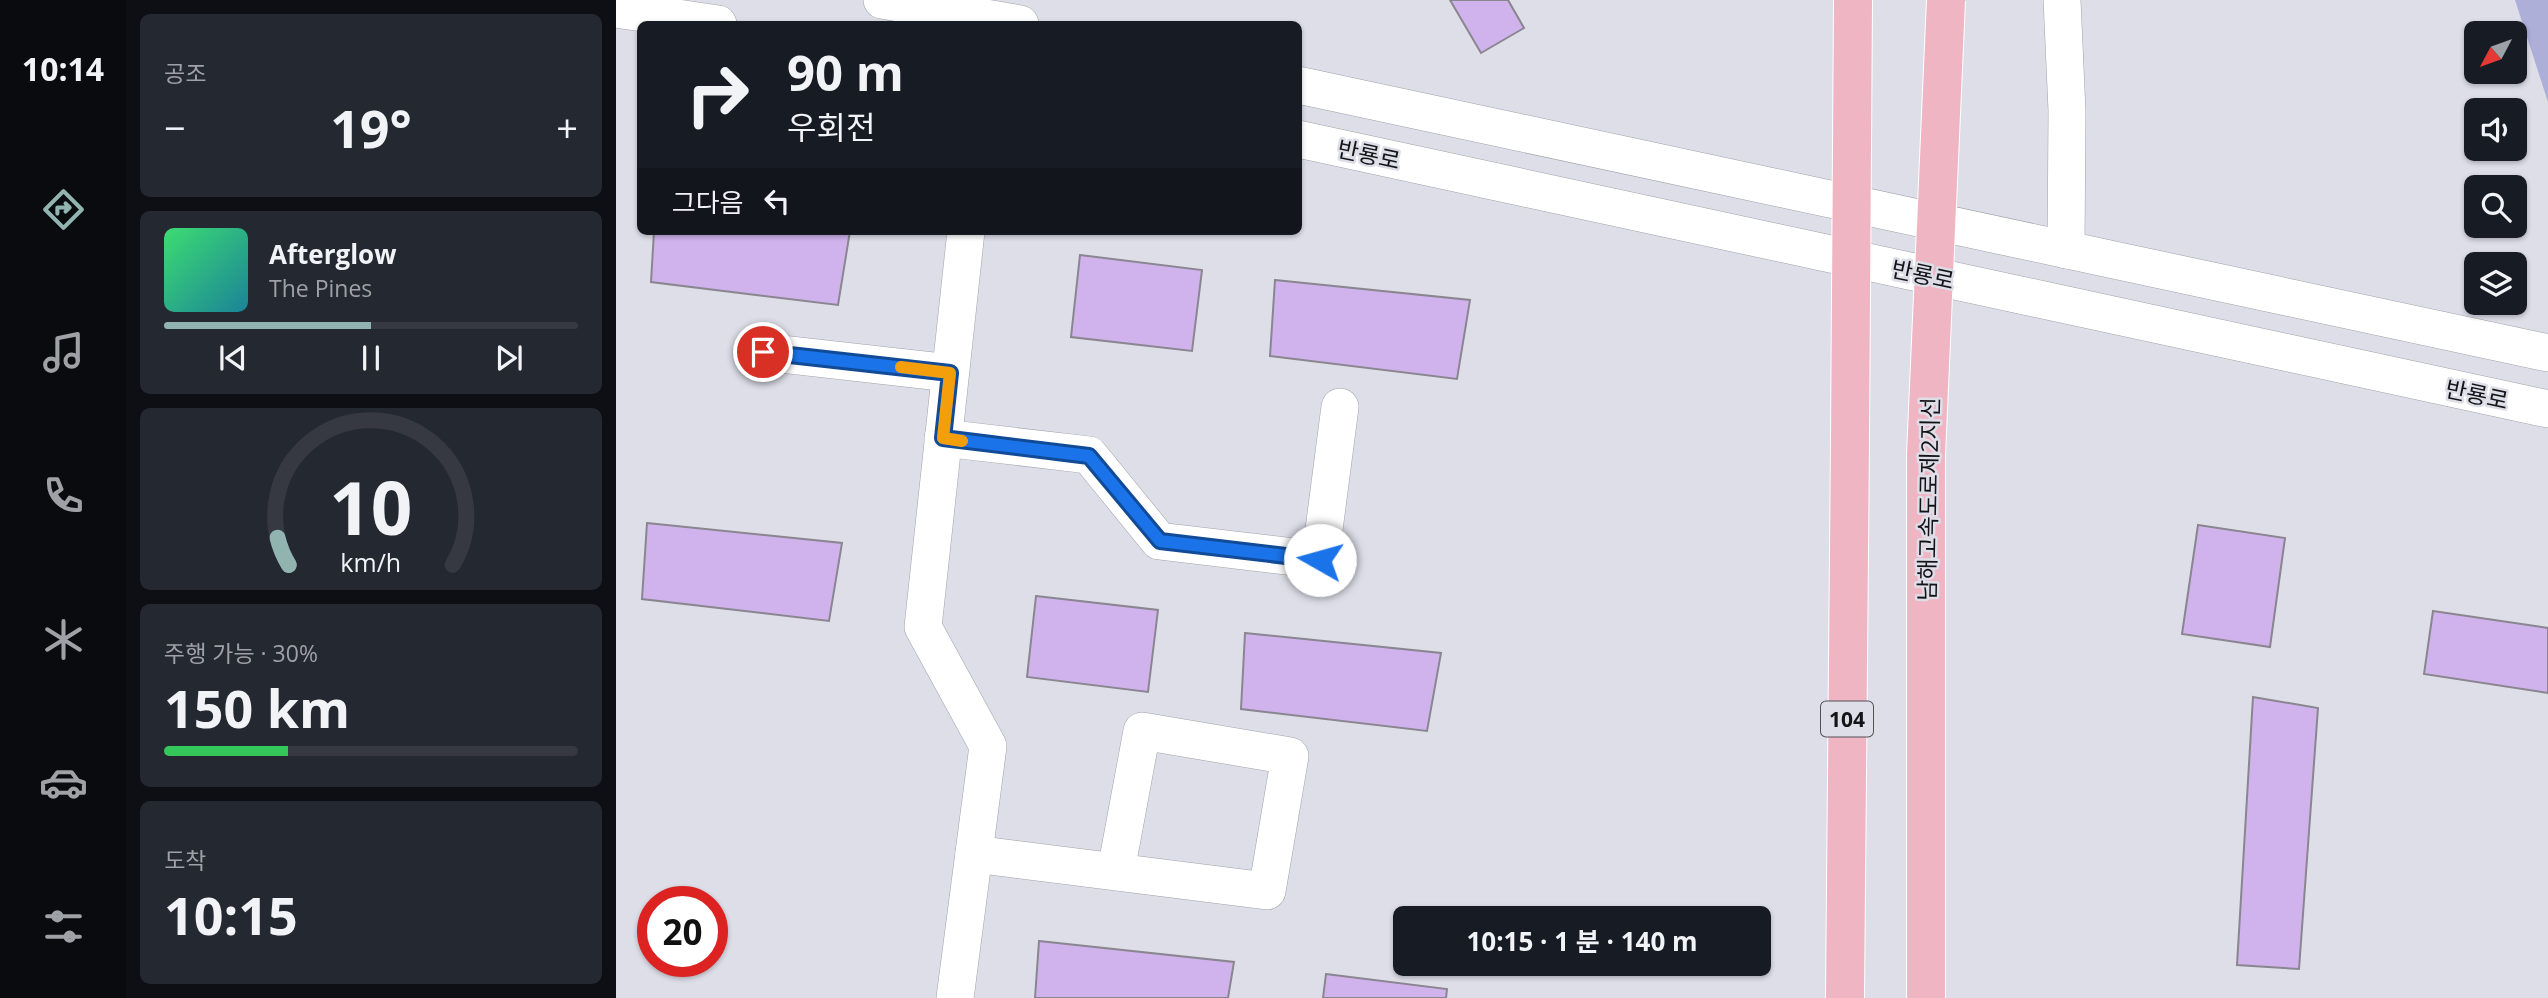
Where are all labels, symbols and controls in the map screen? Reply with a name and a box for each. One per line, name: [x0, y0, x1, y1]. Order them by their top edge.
north arrow: [2464, 21, 2527, 84]
map controls: [2464, 21, 2527, 315]
text: 90 m: [787, 39, 904, 105]
text: 10:14: [22, 47, 104, 90]
icon: right: [672, 49, 763, 140]
text: 공조: [164, 57, 206, 89]
text: 19°: [330, 92, 412, 163]
button: sound: [2464, 98, 2527, 161]
text: −: [164, 101, 186, 153]
text: +: [556, 101, 578, 153]
text: 우회전: [787, 105, 875, 148]
street label: 반룡로: [1335, 132, 1403, 176]
button: search: [2464, 175, 2527, 238]
icon: left: [758, 182, 796, 220]
text: 그다음: [672, 184, 744, 220]
icon: directions: [39, 185, 88, 234]
text: Afterglow: [269, 236, 396, 272]
street label: 반룡로: [1889, 252, 1957, 296]
button: layers: [2464, 252, 2527, 315]
text: The Pines: [269, 272, 372, 304]
pin: [733, 322, 793, 382]
icon: music: [39, 328, 88, 377]
icon: arrive: [744, 333, 782, 371]
icon: previous: [214, 339, 252, 377]
icon: pause: [352, 339, 390, 377]
icon: next: [490, 339, 528, 377]
street label: 반룡로: [2443, 372, 2511, 416]
street label: 남해고속도로제2지선: [1910, 397, 1946, 601]
text: 10: [329, 457, 413, 556]
icon: phone: [39, 471, 88, 520]
position arrow: [1283, 523, 1357, 597]
text: km/h: [341, 545, 401, 579]
icon: climate: [39, 615, 88, 664]
text: 주행 가능 · 30%: [164, 637, 318, 669]
text: 150 km: [164, 672, 350, 743]
road number: 104: [1821, 702, 1873, 736]
icon: car: [39, 758, 88, 807]
text: 도착: [164, 844, 206, 876]
text: 10:15: [164, 879, 298, 950]
speed limit sign: 20: [637, 886, 728, 977]
icon: filters: [39, 902, 88, 951]
text: 10:15 · 1 분 · 140 m: [1466, 923, 1698, 959]

